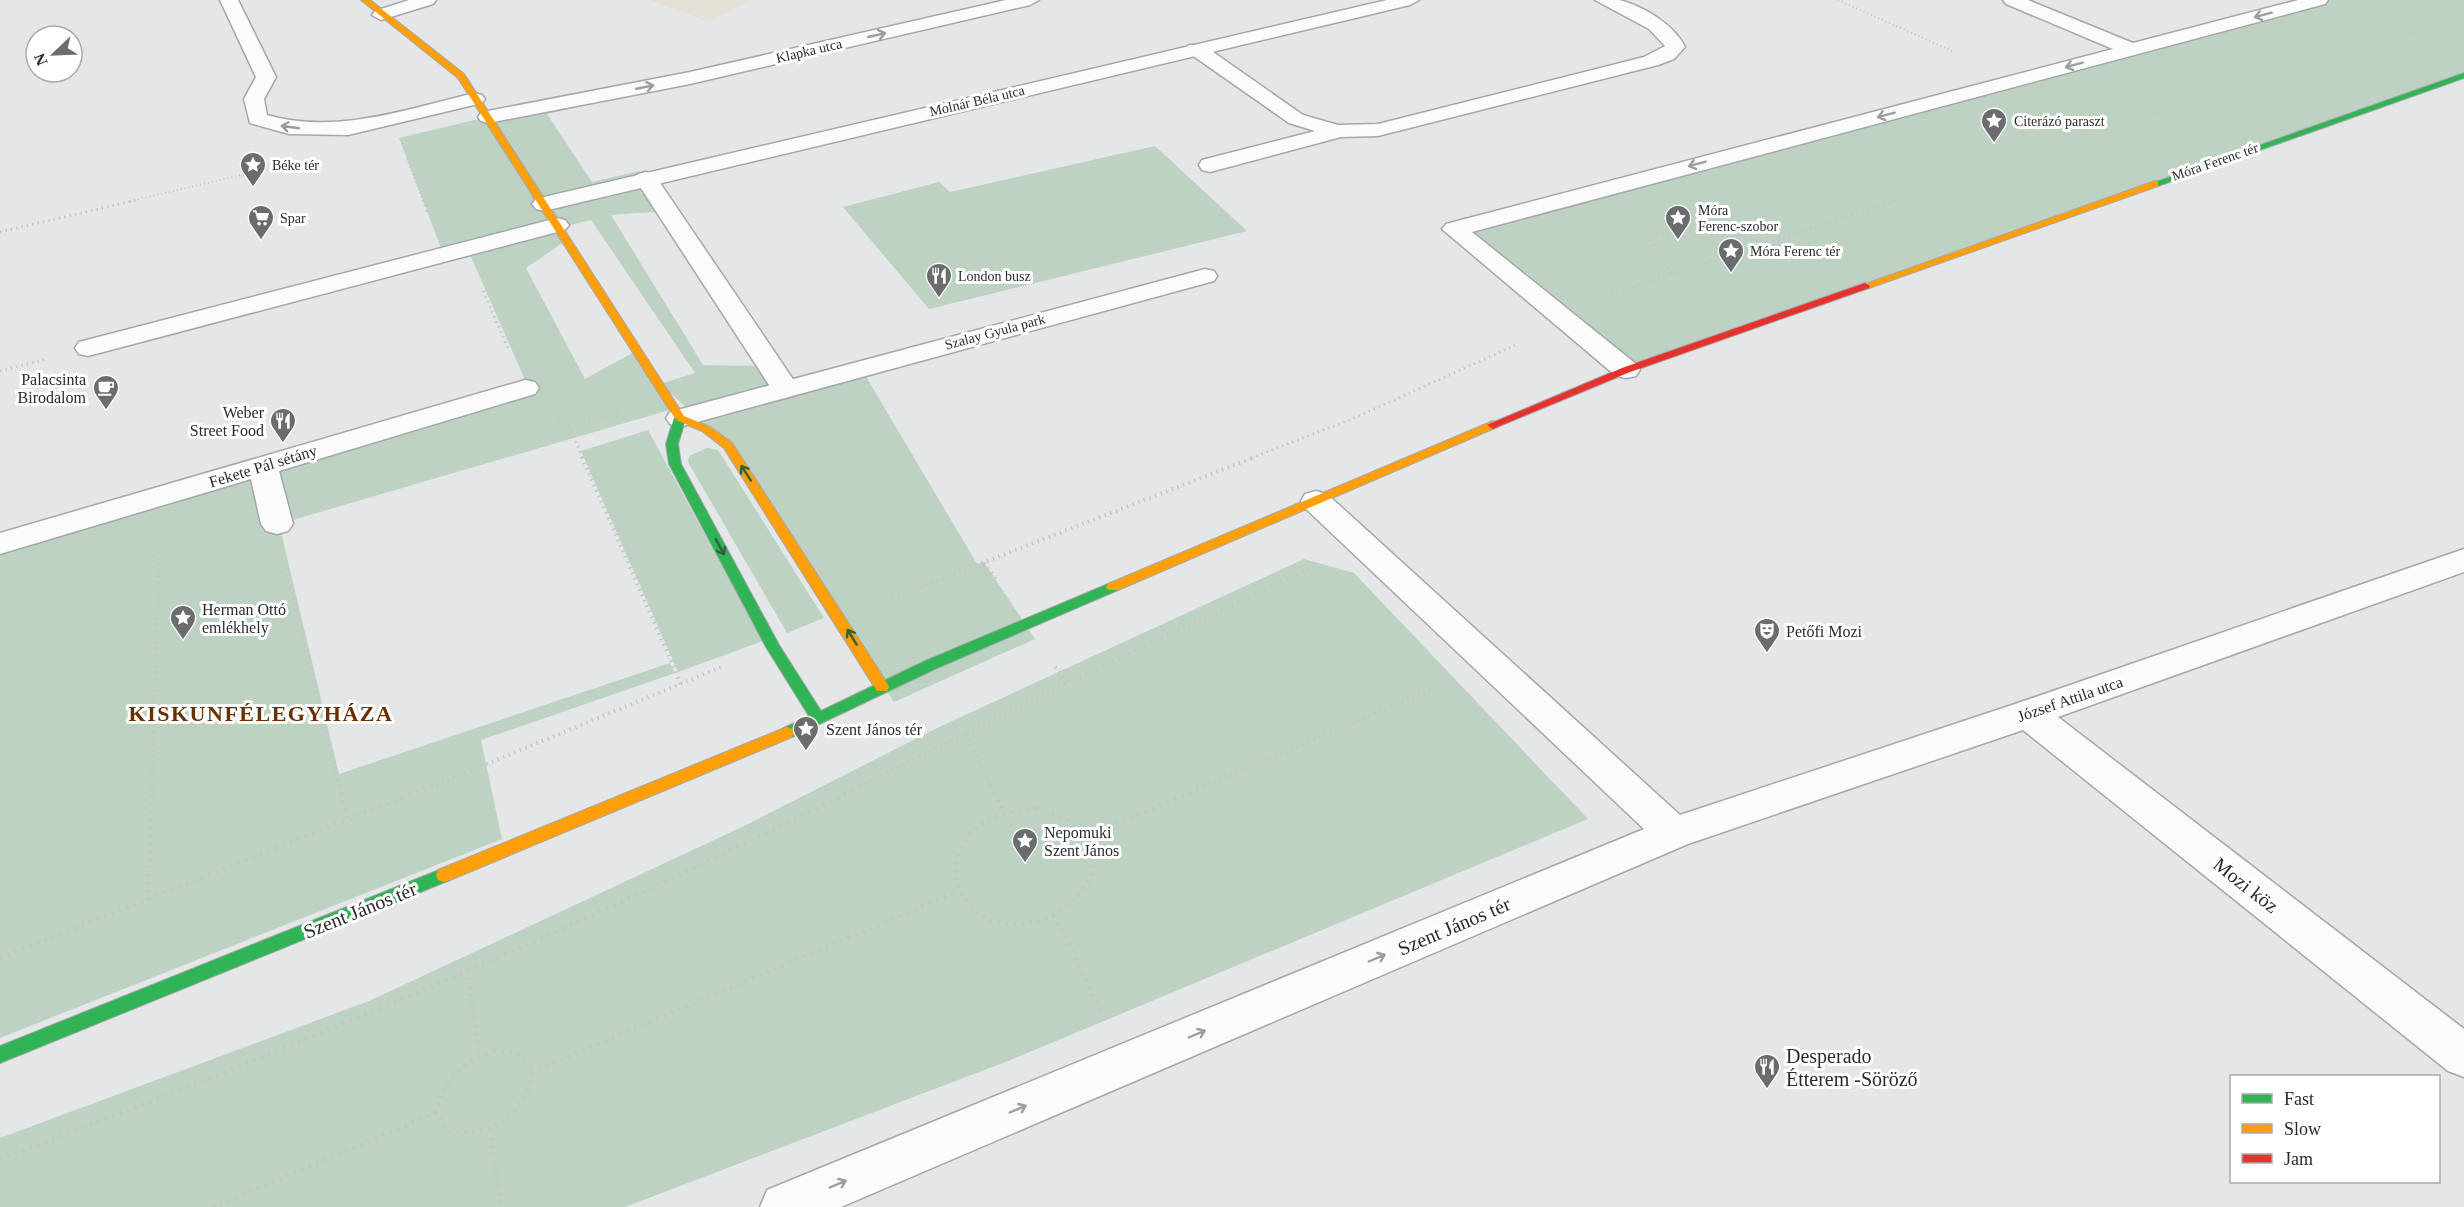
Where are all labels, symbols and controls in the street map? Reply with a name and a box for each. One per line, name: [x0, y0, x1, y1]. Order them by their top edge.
one-way arrow: [2254, 10, 2273, 21]
north arrow: [24, 24, 84, 84]
one-way arrow: [867, 29, 886, 41]
street label: Klapka utca: [775, 36, 844, 66]
text: N: [30, 51, 51, 68]
one-way arrow: [2065, 60, 2084, 71]
one-way arrow: [635, 81, 655, 92]
street label: Molnár Béla utca: [928, 83, 1027, 119]
place icon: Citerázó paraszt: [1979, 106, 2009, 144]
one-way arrow: [1877, 109, 1896, 121]
place label: Citerázó paraszt: [2014, 114, 2105, 129]
one-way arrow: [280, 122, 300, 133]
street label: Móra Ferenc tér: [2170, 140, 2260, 184]
place icon: Béke tér: [238, 150, 268, 188]
place label: Béke tér: [272, 158, 319, 173]
one-way arrow: [1688, 159, 1707, 171]
supermarket icon: Spar: [246, 203, 276, 241]
place icon: Móra Ferenc-szobor: [1663, 203, 1693, 241]
place label: Móra Ferenc-szobor: [1698, 203, 1778, 234]
place label: Spar: [280, 211, 306, 226]
place icon: Móra Ferenc tér: [1716, 236, 1746, 274]
place label: Móra Ferenc tér: [1750, 244, 1841, 259]
restaurant icon: London busz: [924, 261, 954, 299]
place label: London busz: [958, 269, 1031, 284]
street label: Szalay Gyula park: [943, 311, 1047, 353]
place label: Palacsinta Birodalom: [18, 371, 87, 406]
cafe icon: Palacsinta Birodalom: [91, 373, 121, 411]
place label: Weber Street Food: [190, 404, 265, 439]
restaurant icon: Weber Street Food: [268, 406, 298, 444]
street label: Fekete Pál sétány: [207, 442, 319, 491]
one-way arrow: [740, 466, 752, 482]
one-way arrow: [715, 538, 726, 556]
place label: Herman Ottó emlékhely: [202, 601, 286, 637]
place icon: Herman Ottó emlékhely: [168, 603, 198, 641]
theatre icon: Petőfi Mozi: [1752, 616, 1782, 654]
place label: Petőfi Mozi: [1786, 623, 1863, 640]
one-way arrow: [845, 629, 857, 646]
street label: József Attila utca: [2015, 673, 2125, 725]
district label: KISKUNFÉLEGYHÁZA: [129, 701, 393, 726]
place icon: Szent János tér: [791, 714, 821, 752]
place label: Szent János tér: [826, 721, 923, 738]
place label: Nepomuki Szent János: [1044, 824, 1119, 859]
place icon: Nepomuki Szent János: [1010, 826, 1040, 864]
street label: Mozi köz: [2209, 853, 2283, 917]
street label: Szent János tér: [300, 877, 420, 943]
street label: Szent János tér: [1394, 892, 1514, 960]
one-way arrow: [1367, 952, 1386, 963]
one-way arrow: [1188, 1028, 1206, 1039]
place label: Desperado Étterem -Söröző: [1786, 1045, 1918, 1090]
restaurant icon: Desperado Étterem -Söröző: [1752, 1052, 1782, 1090]
legend: [2230, 1075, 2440, 1183]
text: Fast: [2284, 1089, 2314, 1109]
one-way arrow: [1008, 1103, 1026, 1114]
text: Slow: [2284, 1119, 2321, 1139]
text: Jam: [2284, 1149, 2313, 1169]
one-way arrow: [828, 1178, 846, 1189]

